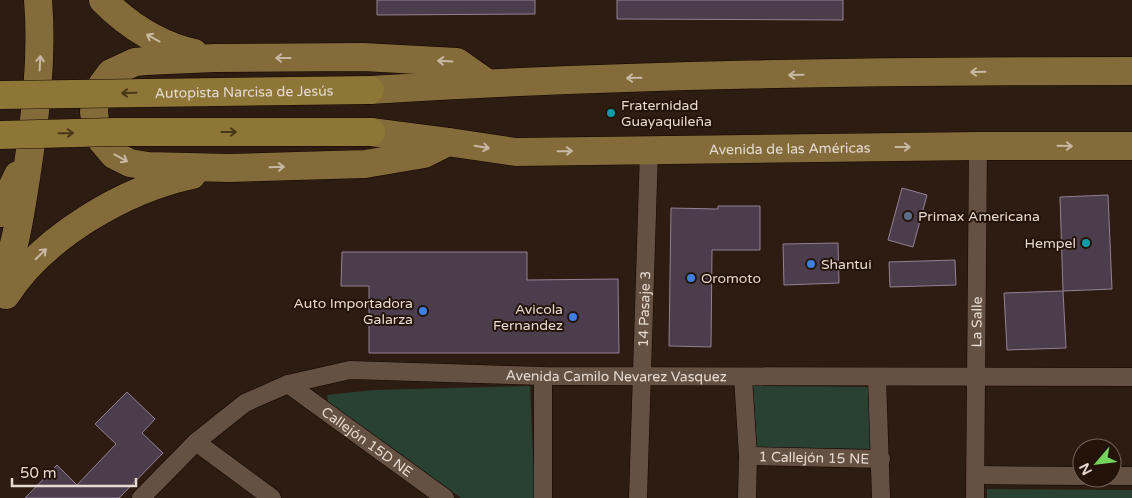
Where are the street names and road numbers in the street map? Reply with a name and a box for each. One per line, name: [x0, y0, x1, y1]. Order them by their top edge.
street label: Autopista Narcisa de Jesús: [154, 82, 334, 101]
street label: Avenida de las Américas: [709, 139, 871, 158]
street label: 14 Pasaje 3: [634, 270, 654, 348]
street label: La Salle: [968, 296, 985, 348]
street label: Avenida Camilo Nevarez Vasquez: [506, 366, 727, 385]
street label: Callejón 15D NE: [318, 403, 416, 480]
street label: 1 Callejón 15 NE: [758, 448, 870, 467]

